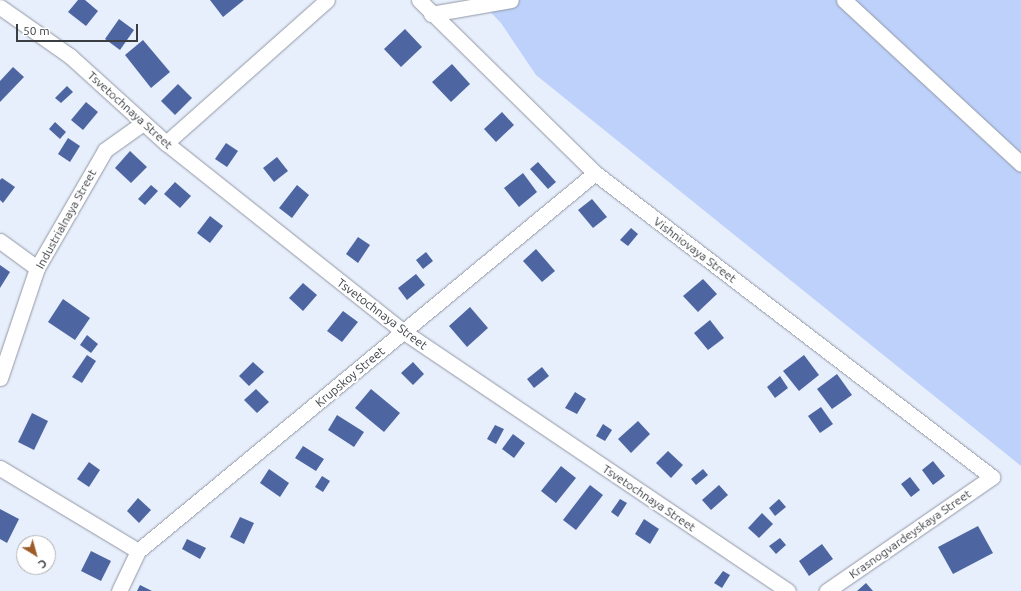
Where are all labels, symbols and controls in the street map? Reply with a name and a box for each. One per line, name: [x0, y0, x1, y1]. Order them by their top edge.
scale bar: [18, 16, 140, 42]
text: 50 m: [23, 24, 50, 37]
street label: Tsvetochnaya Street: [85, 68, 175, 152]
street label: Industrialnaya Street: [33, 167, 99, 271]
street label: Vishniovaya Street: [651, 214, 739, 286]
street label: Tsvetochnaya Street: [334, 275, 430, 353]
street label: Krupskoy Street: [313, 344, 387, 410]
street label: Tsvetochnaya Street: [600, 461, 698, 535]
street label: Krasnogvardeyskaya Street: [846, 486, 974, 582]
north arrow: [16, 535, 56, 575]
text: С: [36, 557, 49, 571]

